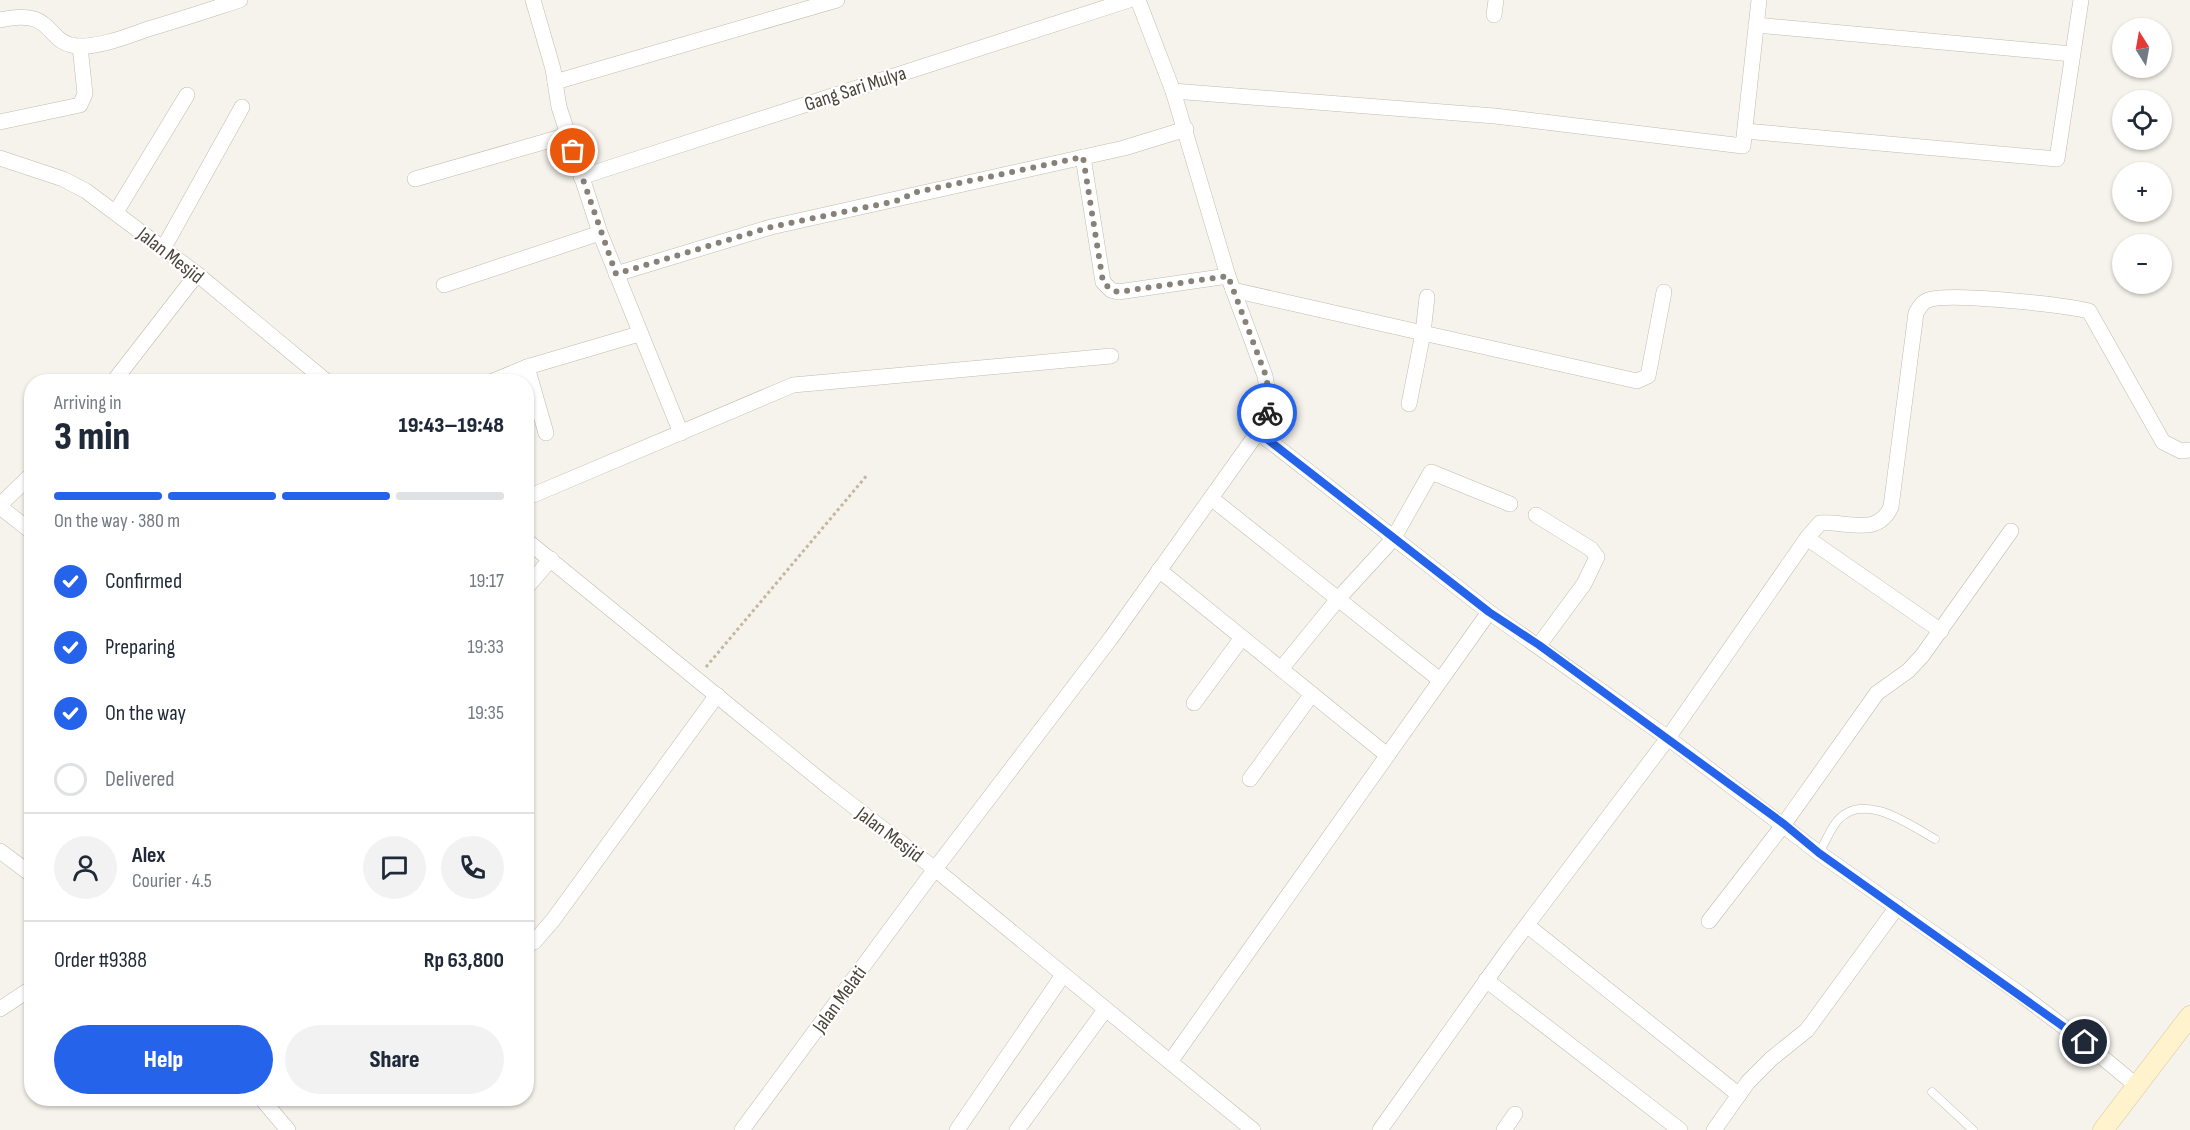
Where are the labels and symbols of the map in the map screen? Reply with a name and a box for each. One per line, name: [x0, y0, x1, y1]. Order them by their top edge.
north arrow: [2112, 18, 2172, 78]
street label: Gang Sari Mulya: [802, 61, 909, 117]
pin: [547, 125, 598, 176]
street label: Jalan Mesjid: [132, 222, 208, 289]
courier: [1237, 383, 1297, 443]
street label: Jalan Mesjid: [850, 801, 928, 868]
street label: Jalan Melati: [807, 962, 872, 1038]
pin: [2059, 1016, 2110, 1067]

